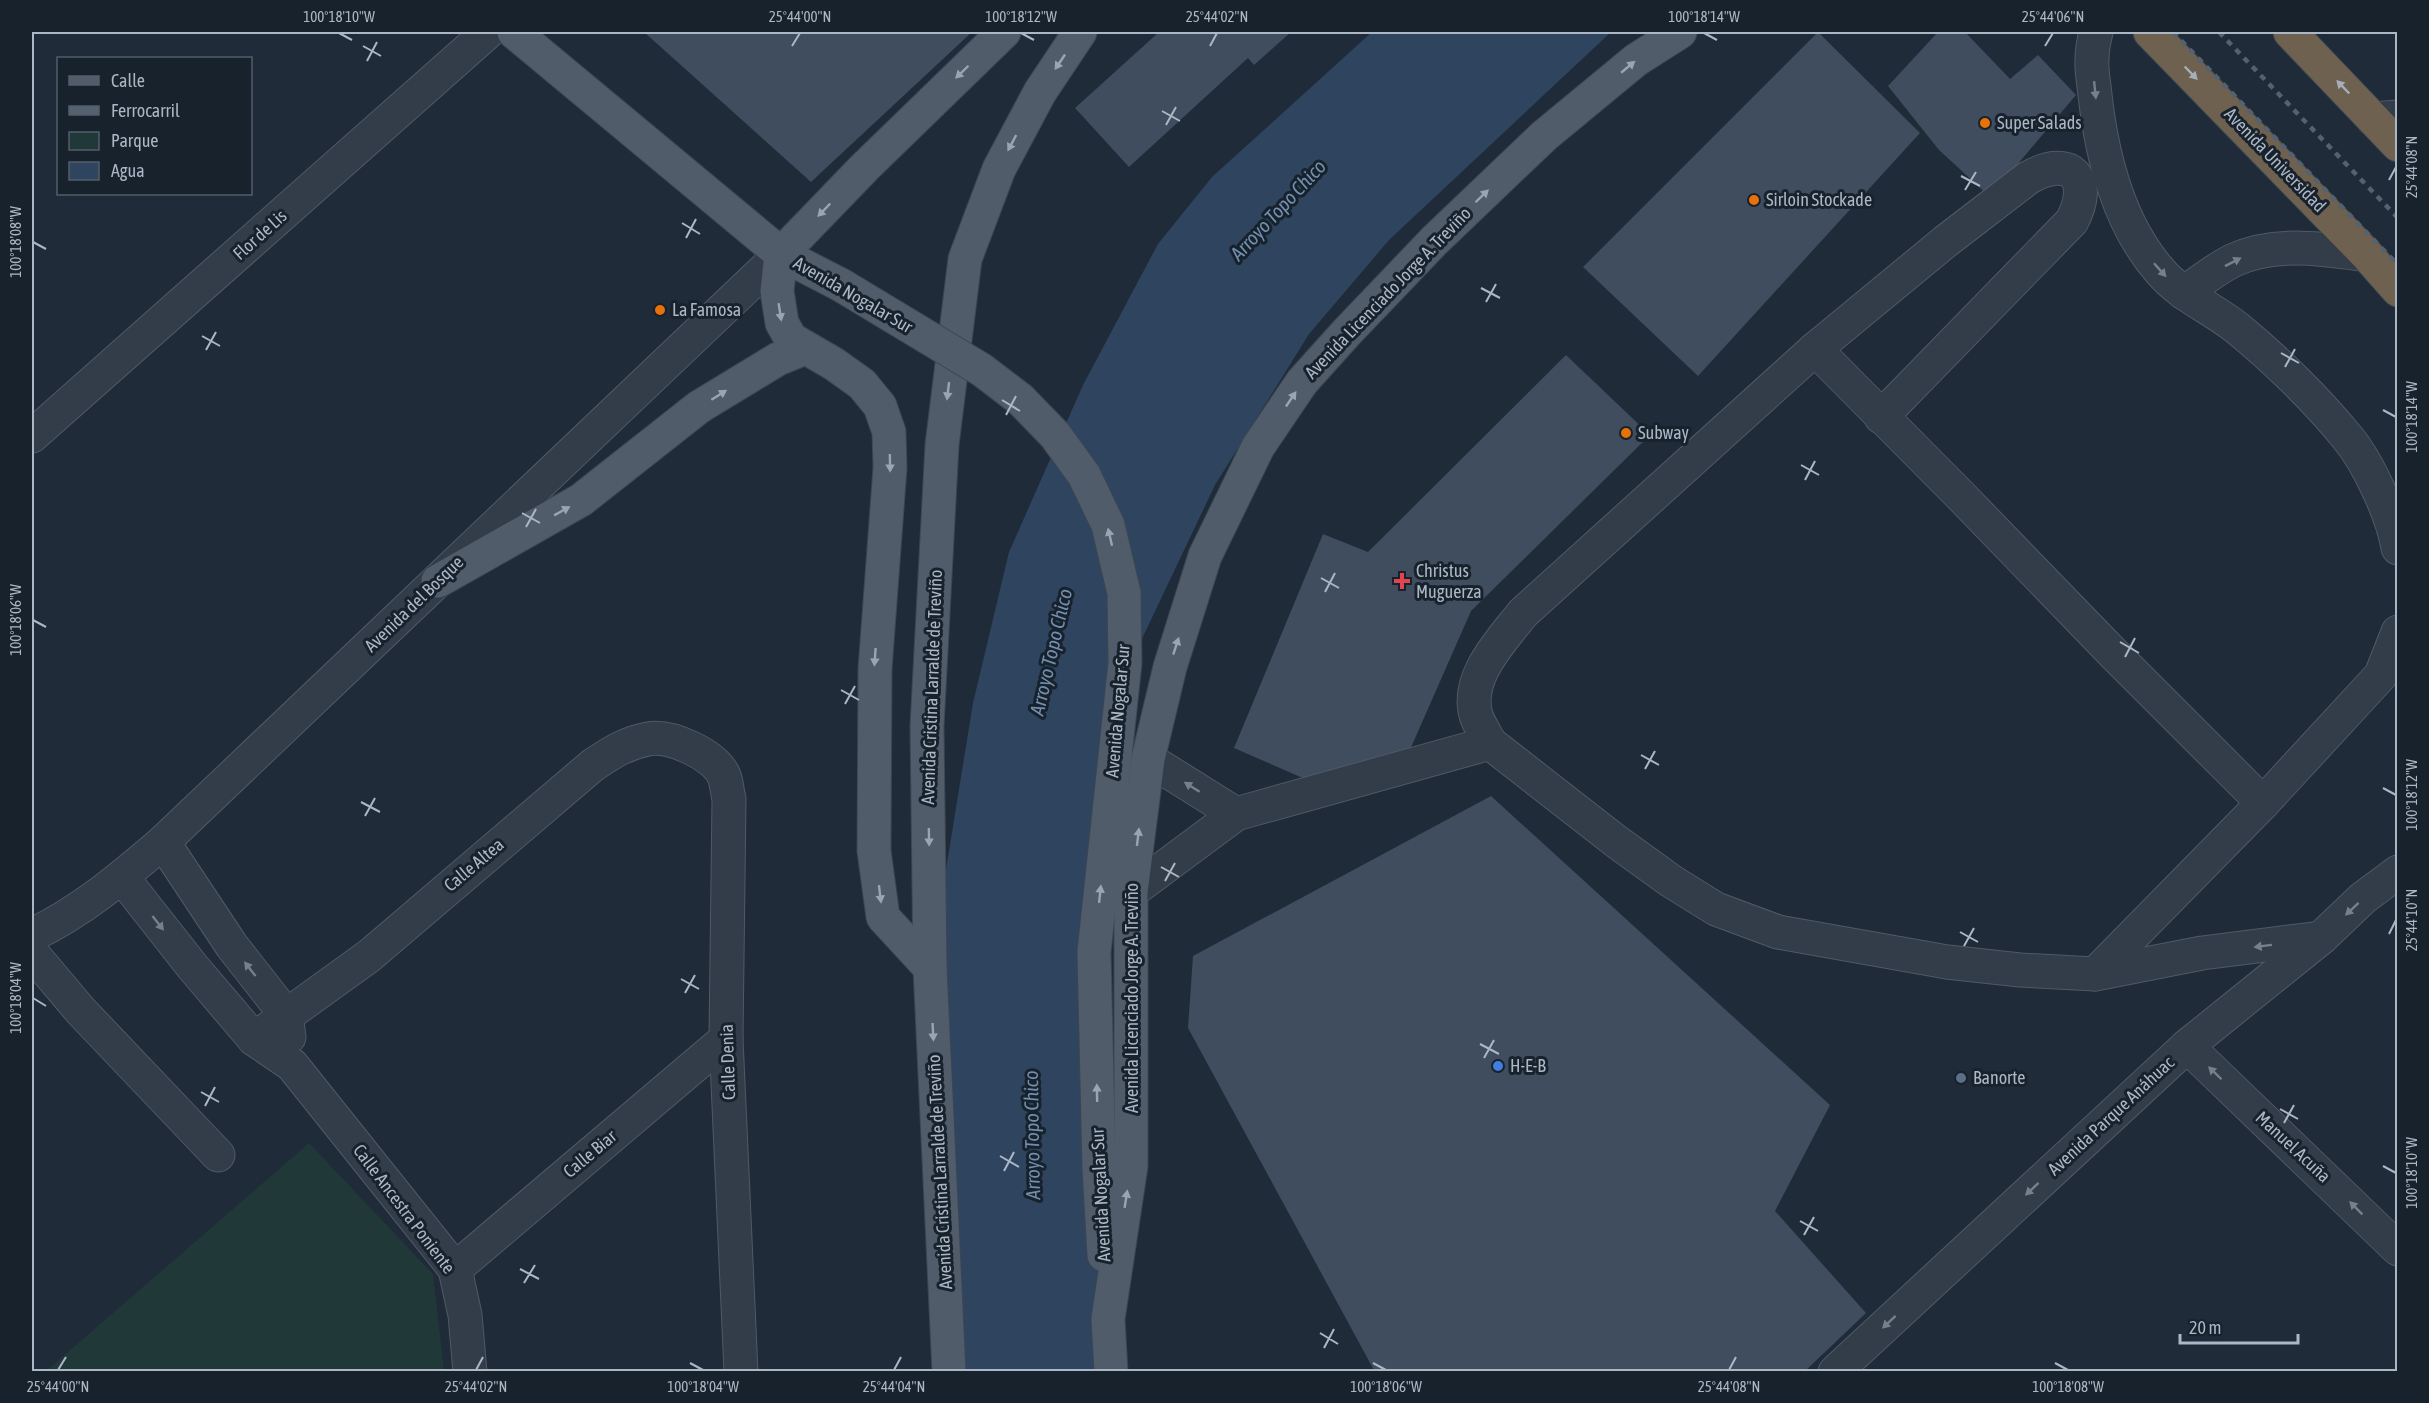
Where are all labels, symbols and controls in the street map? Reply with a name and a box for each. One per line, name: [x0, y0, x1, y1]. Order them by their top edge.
text: 100°18'10"W: [303, 8, 375, 25]
text: 25°44'00"N: [769, 8, 831, 25]
text: 100°18'12"W: [985, 8, 1057, 25]
text: 25°44'02"N: [1186, 8, 1248, 25]
text: 100°18'14"W: [1668, 8, 1740, 25]
text: 25°44'06"N: [2022, 8, 2084, 25]
one-way arrow: [1054, 53, 1066, 69]
legend: [57, 57, 252, 195]
one-way arrow: [1620, 61, 1635, 74]
one-way arrow: [956, 65, 970, 79]
one-way arrow: [2184, 66, 2198, 81]
text: Calle: [111, 70, 145, 91]
one-way arrow: [2090, 80, 2100, 99]
one-way arrow: [2337, 80, 2350, 95]
text: Ferrocarril: [111, 100, 180, 121]
street label: Avenida Universidad: [2220, 103, 2330, 216]
place label: Super Salads: [1997, 112, 2082, 133]
marker: Super Salads: [1978, 116, 1992, 130]
text: Parque: [111, 130, 159, 151]
one-way arrow: [1007, 135, 1017, 152]
text: 25°44'08"N: [2403, 136, 2420, 198]
water label: Arroyo Topo Chico: [1225, 155, 1330, 265]
text: Agua: [111, 160, 145, 181]
one-way arrow: [1474, 189, 1489, 203]
place label: Sirloin Stockade: [1766, 189, 1872, 210]
marker: Sirloin Stockade: [1747, 193, 1761, 207]
one-way arrow: [817, 202, 831, 217]
street label: Avenida Licenciado Jorge A. Treviño: [1300, 203, 1475, 383]
street label: Flor de Lis: [229, 205, 291, 264]
text: 100°18'08"W: [7, 206, 24, 278]
street label: Avenida Nogalar Sur: [790, 252, 917, 337]
one-way arrow: [2225, 257, 2242, 267]
one-way arrow: [2153, 262, 2166, 277]
place label: La Famosa: [672, 299, 741, 320]
one-way arrow: [776, 302, 785, 321]
marker: La Famosa: [653, 303, 667, 317]
text: 100°18'14"W: [2403, 381, 2420, 453]
one-way arrow: [944, 382, 953, 401]
one-way arrow: [711, 390, 727, 401]
one-way arrow: [1285, 391, 1297, 407]
place label: Subway: [1638, 422, 1689, 443]
marker: Subway: [1619, 426, 1633, 440]
one-way arrow: [885, 453, 895, 472]
one-way arrow: [554, 505, 570, 516]
one-way arrow: [1105, 527, 1115, 546]
street label: Avenida del Bosque: [360, 551, 467, 656]
place label: Christus Muguerza: [1416, 560, 1482, 602]
street label: Avenida Cristina Larralde de Treviño: [917, 569, 946, 805]
marker: Christus Muguerza: [1393, 572, 1411, 590]
text: 100°18'06"W: [7, 584, 24, 656]
water label: Arroyo Topo Chico: [1025, 586, 1076, 718]
one-way arrow: [1172, 637, 1181, 655]
street label: Avenida Nogalar Sur: [1101, 643, 1134, 779]
one-way arrow: [871, 648, 880, 667]
text: 100°18'12"W: [2403, 759, 2420, 831]
one-way arrow: [1184, 781, 1200, 792]
one-way arrow: [1133, 827, 1142, 846]
one-way arrow: [924, 828, 934, 847]
street label: Calle Altea: [440, 834, 508, 896]
street label: Avenida Licenciado Jorge A. Treviño: [1121, 883, 1142, 1113]
one-way arrow: [875, 884, 884, 903]
one-way arrow: [1095, 884, 1105, 903]
text: 25°44'10"N: [2403, 889, 2420, 951]
one-way arrow: [2345, 902, 2360, 915]
one-way arrow: [152, 916, 164, 931]
one-way arrow: [2253, 941, 2272, 950]
one-way arrow: [245, 961, 257, 976]
text: 100°18'04"W: [7, 962, 24, 1034]
one-way arrow: [929, 1023, 938, 1042]
street label: Calle Denia: [716, 1024, 739, 1100]
street label: Avenida Parque Anáhuac: [2043, 1052, 2178, 1180]
street label: Avenida Cristina Larralde de Treviño: [923, 1054, 956, 1290]
place label: H-E-B: [1510, 1055, 1546, 1076]
marker: H-E-B: [1491, 1059, 1505, 1073]
place label: Banorte: [1973, 1067, 2025, 1088]
one-way arrow: [2209, 1067, 2223, 1081]
water label: Arroyo Topo Chico: [1019, 1070, 1044, 1201]
marker: Banorte: [1954, 1071, 1968, 1085]
one-way arrow: [1092, 1084, 1102, 1103]
street label: Manuel Acuña: [2252, 1107, 2335, 1187]
street label: Calle Biar: [559, 1125, 621, 1182]
street label: Avenida Nogalar Sur: [1086, 1127, 1114, 1262]
text: 100°18'10"W: [2403, 1137, 2420, 1209]
street label: Calle Ancestra Poniente: [349, 1140, 460, 1277]
one-way arrow: [2025, 1182, 2039, 1196]
one-way arrow: [1122, 1190, 1131, 1209]
one-way arrow: [2350, 1201, 2364, 1215]
scale bar: [2180, 1307, 2298, 1345]
one-way arrow: [1881, 1315, 1896, 1329]
text: 20 m: [2189, 1317, 2221, 1338]
text: 25°44'00"N: [27, 1378, 89, 1395]
text: 25°44'02"N: [445, 1378, 507, 1395]
text: 100°18'04"W: [667, 1378, 739, 1395]
text: 25°44'04"N: [863, 1378, 925, 1395]
text: 100°18'06"W: [1350, 1378, 1422, 1395]
text: 25°44'08"N: [1698, 1378, 1760, 1395]
text: 100°18'08"W: [2032, 1378, 2104, 1395]

